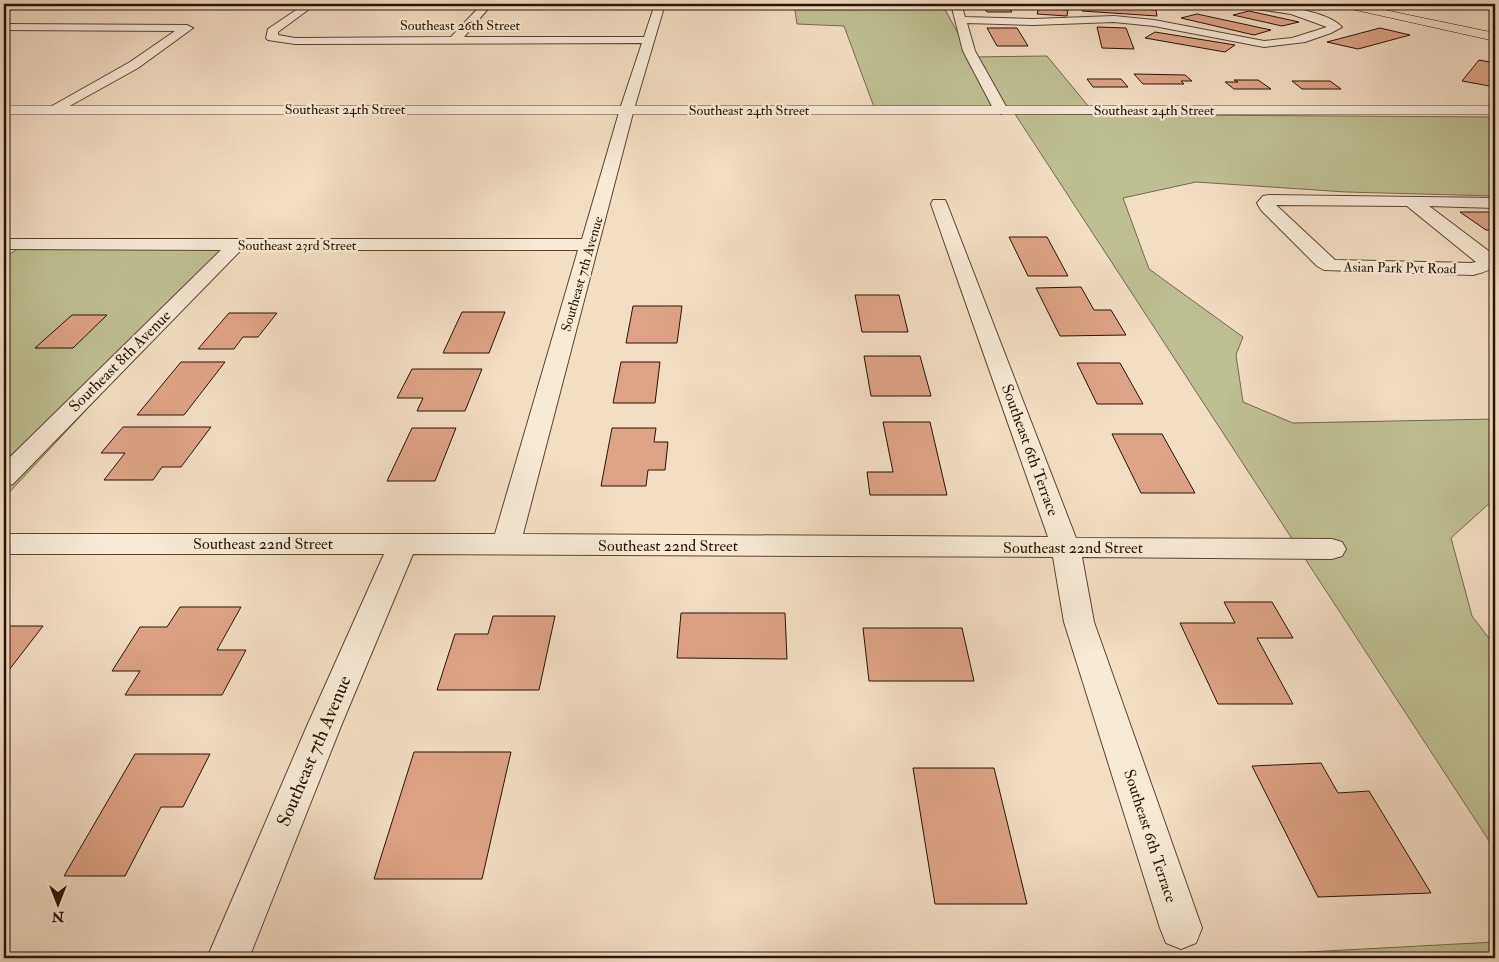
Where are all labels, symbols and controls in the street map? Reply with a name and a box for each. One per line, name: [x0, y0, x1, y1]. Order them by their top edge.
street label: Southeast 26th Street: [400, 17, 521, 34]
street label: Southeast 24th Street: [285, 101, 406, 118]
street label: Southeast 24th Street: [689, 102, 810, 119]
street label: Southeast 24th Street: [1094, 102, 1215, 119]
street label: Southeast 7th Avenue: [557, 214, 607, 334]
street label: Southeast 23rd Street: [238, 237, 357, 254]
street label: Asian Park Pvt Road: [1342, 258, 1457, 277]
street label: Southeast 8th Avenue: [65, 305, 176, 416]
street label: Southeast 6th Terrace: [997, 381, 1063, 519]
street label: Southeast 22nd Street: [193, 534, 333, 554]
street label: Southeast 22nd Street: [598, 536, 738, 556]
street label: Southeast 22nd Street: [1003, 538, 1143, 558]
street label: Southeast 7th Avenue: [271, 672, 357, 830]
street label: Southeast 6th Terrace: [1119, 767, 1181, 905]
north arrow: [32, 880, 82, 930]
text: N: [51, 908, 65, 925]

